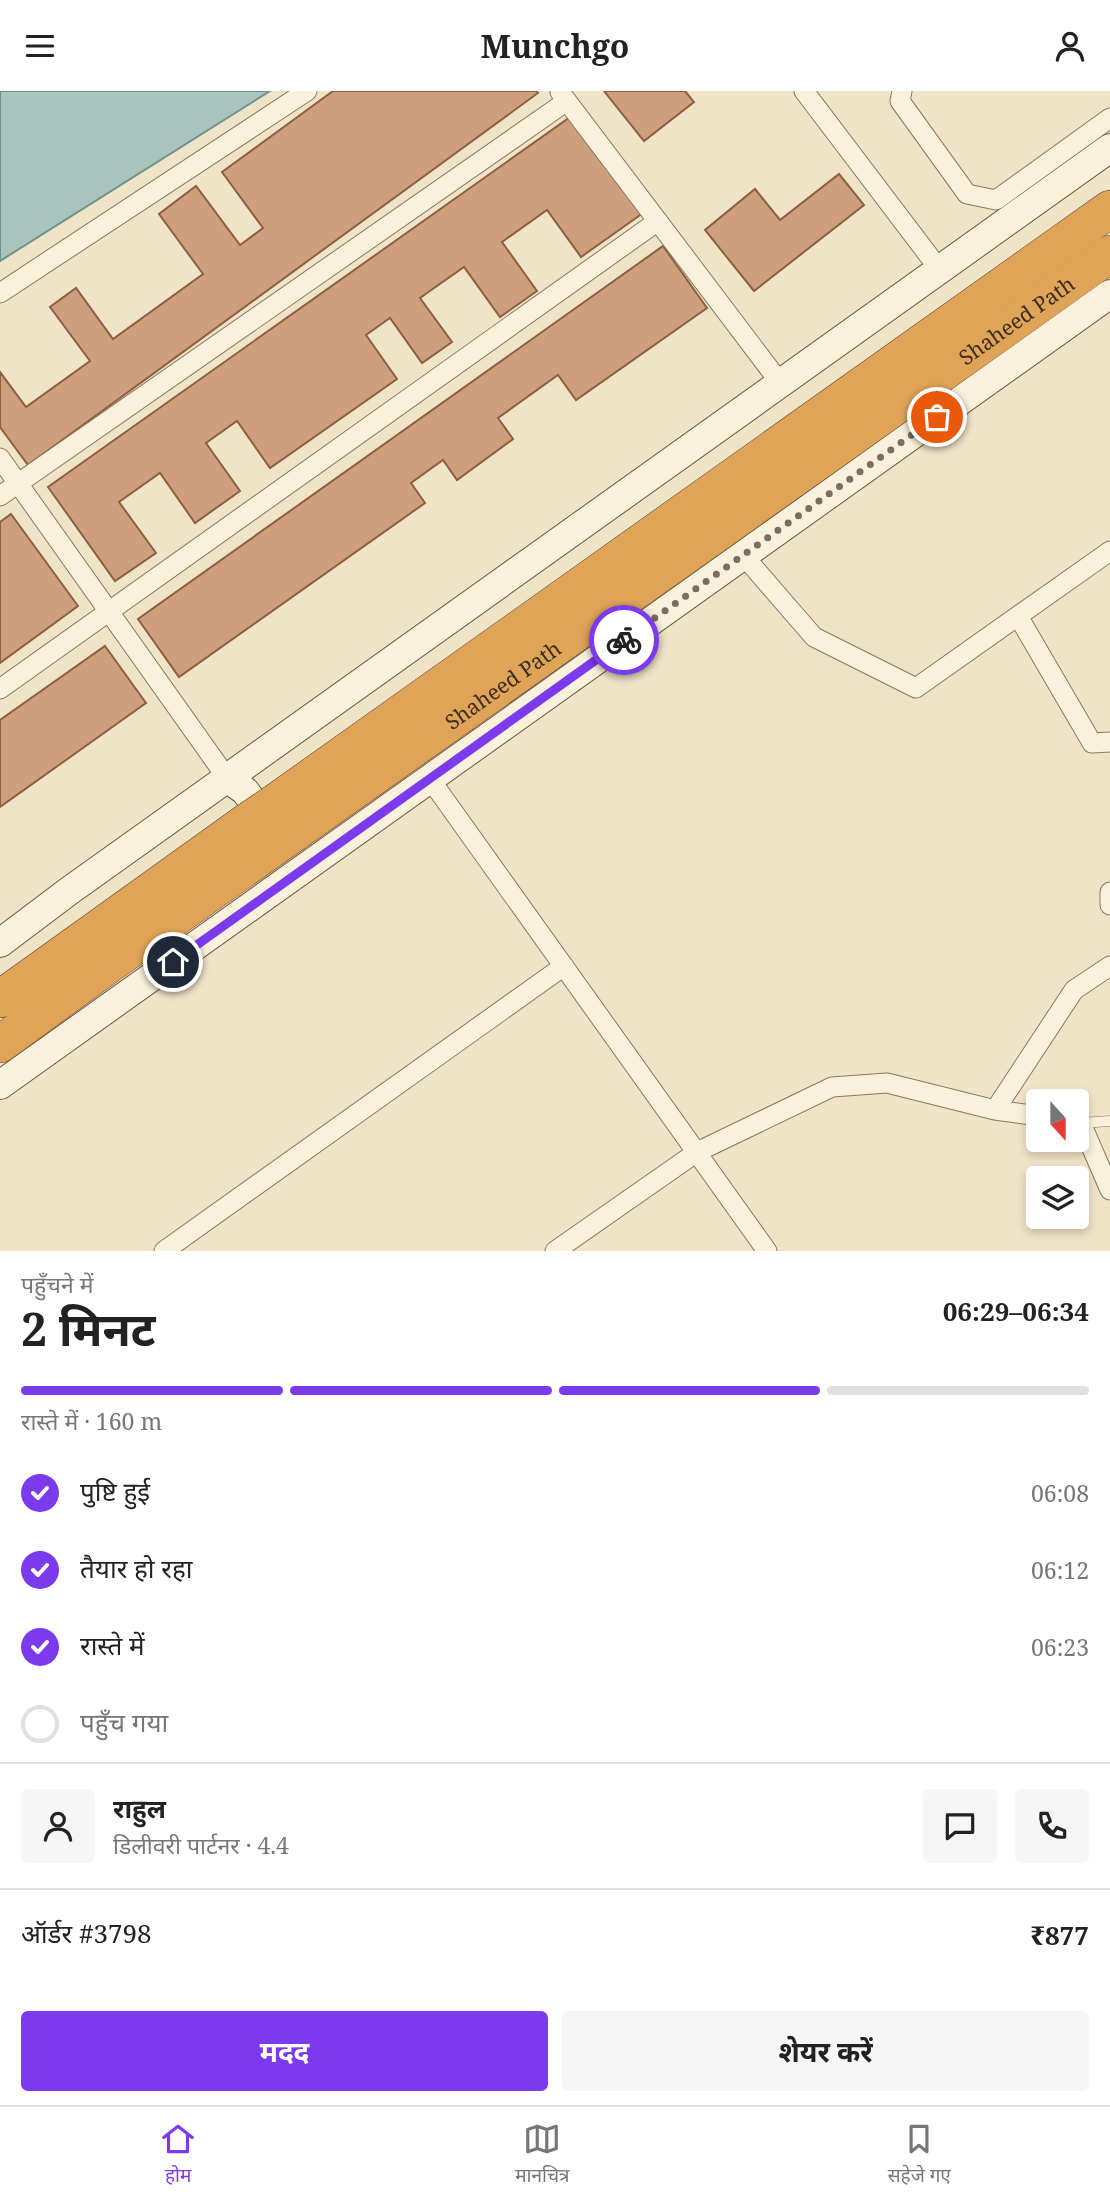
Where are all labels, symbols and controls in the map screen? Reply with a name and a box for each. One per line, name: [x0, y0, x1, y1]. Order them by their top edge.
text: Munchgo: [481, 24, 629, 67]
icon: menu: [21, 27, 59, 65]
icon: person: [1051, 27, 1089, 65]
street label: Shaheed Path: [953, 269, 1080, 371]
pin: [907, 387, 967, 447]
icon: bag: [918, 398, 956, 436]
courier: [589, 605, 659, 675]
icon: bike: [605, 621, 643, 659]
street label: Shaheed Path: [439, 634, 566, 736]
pin: [143, 932, 203, 992]
icon: home: [154, 943, 192, 981]
north arrow: [1026, 1089, 1088, 1151]
map controls: [1026, 1089, 1089, 1229]
button: layers: [1026, 1166, 1089, 1229]
text: पहुँचने में: [21, 1268, 93, 1300]
text: 06:29–06:34: [943, 1293, 1089, 1329]
text: 2 मिनट: [21, 1297, 156, 1359]
text: रास्ते में · 160 m: [21, 1405, 162, 1437]
text: पुष्टि हुई: [80, 1473, 150, 1509]
icon: check: [21, 1474, 59, 1512]
text: 06:08: [1031, 1477, 1089, 1509]
text: तैयार हो रहा: [80, 1550, 193, 1586]
icon: check: [21, 1551, 59, 1589]
text: 06:12: [1031, 1554, 1089, 1586]
text: रास्ते में: [80, 1627, 145, 1663]
icon: check: [21, 1628, 59, 1666]
text: 06:23: [1031, 1631, 1089, 1663]
text: पहुँच गया: [80, 1704, 168, 1740]
button: person: [21, 1789, 95, 1863]
button: chat: [923, 1789, 997, 1863]
button: phone: [1015, 1789, 1089, 1863]
text: राहुल: [113, 1790, 166, 1826]
text: डिलीवरी पार्टनर · 4.4: [113, 1829, 289, 1861]
text: ऑर्डर #3798: [21, 1915, 152, 1951]
text: ₹877: [1030, 1917, 1089, 1953]
button: मदद: [21, 2011, 548, 2091]
button: शेयर करें: [562, 2011, 1089, 2091]
tab: होम: [159, 2120, 197, 2190]
tab: मानचित्र: [515, 2120, 570, 2190]
tab: सहेजे गए: [888, 2120, 951, 2190]

